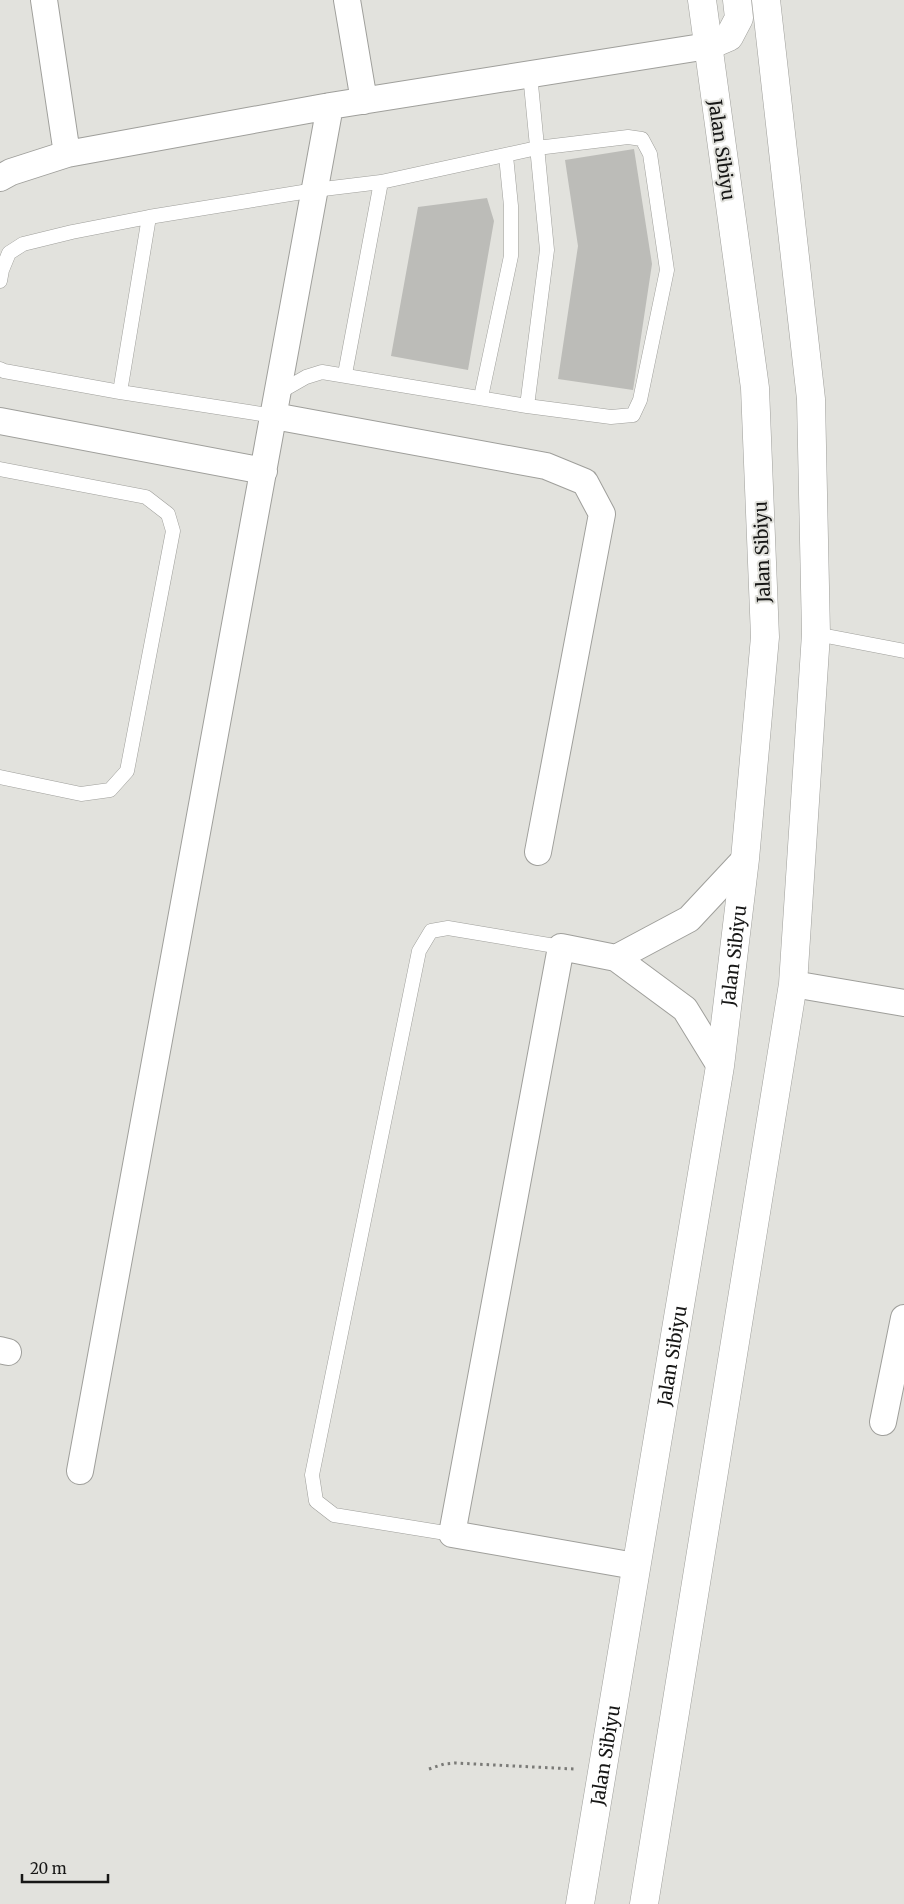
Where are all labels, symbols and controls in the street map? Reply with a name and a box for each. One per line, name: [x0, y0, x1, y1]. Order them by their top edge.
street label: Jalan Sibiyu: [703, 97, 740, 202]
street label: Jalan Sibiyu: [749, 501, 775, 604]
street label: Jalan Sibiyu: [716, 904, 751, 1008]
street label: Jalan Sibiyu: [652, 1304, 691, 1409]
street label: Jalan Sibiyu: [585, 1703, 625, 1808]
scale bar: [22, 1852, 109, 1884]
text: 20 m: [30, 1859, 67, 1878]

